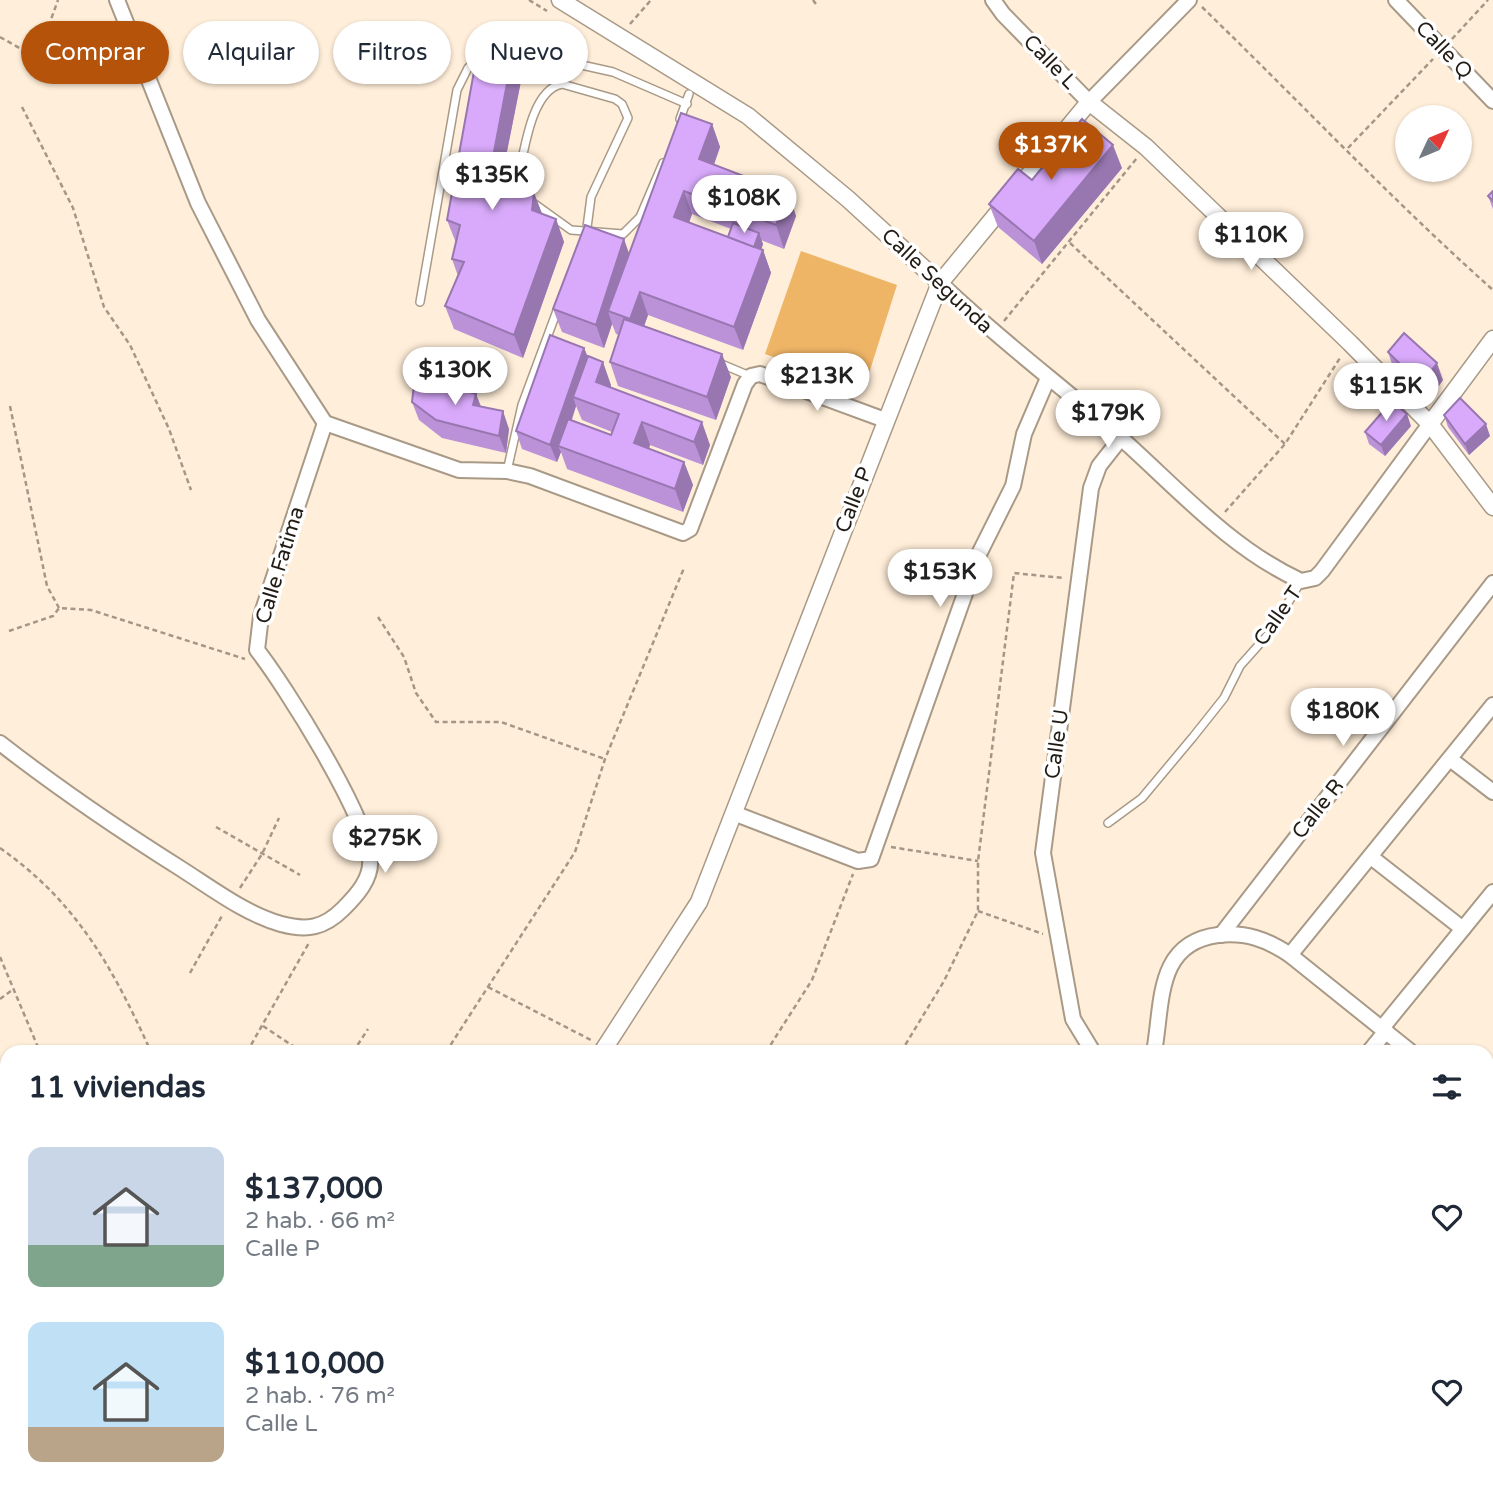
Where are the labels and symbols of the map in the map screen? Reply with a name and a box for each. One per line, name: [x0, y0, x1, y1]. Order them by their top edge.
street label: Calle Q: [1410, 16, 1478, 84]
street label: Calle L: [1018, 29, 1082, 95]
north arrow: [1395, 105, 1472, 182]
pin: $137K: [1002, 122, 1100, 182]
pin: $135K: [443, 152, 541, 212]
pin: $108K: [695, 176, 793, 235]
pin: $110K: [1202, 212, 1300, 272]
street label: Calle Segunda: [876, 223, 998, 339]
pin: $130K: [406, 348, 504, 407]
pin: $213K: [768, 354, 866, 413]
pin: $115K: [1337, 364, 1435, 423]
pin: $179K: [1059, 391, 1157, 450]
street label: Calle P: [830, 464, 878, 536]
street label: Calle Fatima: [250, 503, 310, 627]
pin: $153K: [891, 550, 989, 609]
street label: Calle T: [1249, 581, 1308, 651]
pin: $180K: [1294, 688, 1392, 748]
street label: Calle U: [1040, 708, 1074, 780]
street label: Calle R: [1287, 774, 1349, 844]
pin: $275K: [336, 816, 434, 875]

